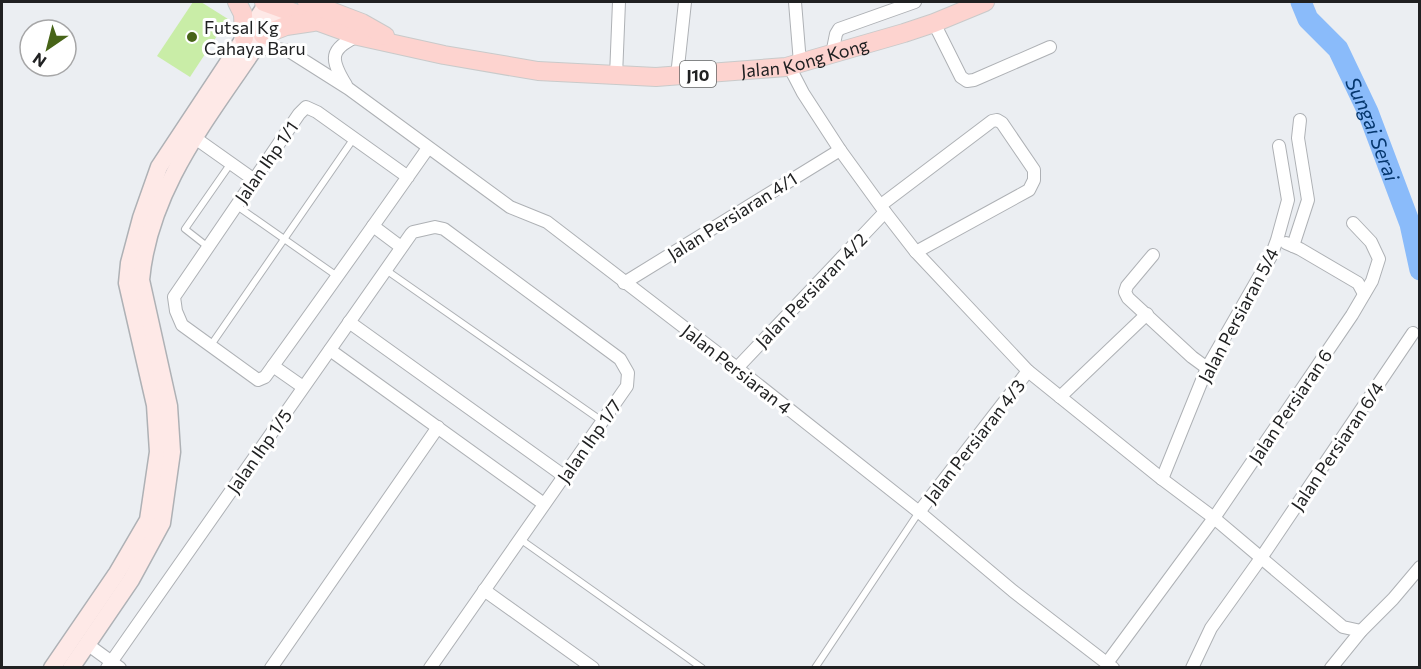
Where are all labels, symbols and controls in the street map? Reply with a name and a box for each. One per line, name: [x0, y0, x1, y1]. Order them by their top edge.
place label: Futsal Kg Cahaya Baru: [204, 16, 306, 59]
north arrow: [18, 18, 78, 78]
marker: Futsal Kg Cahaya Baru: [185, 30, 199, 44]
street label: Jalan Kong Kong: [740, 33, 871, 81]
text: N: [29, 49, 49, 72]
road number: J10: [680, 61, 716, 87]
water label: Sungai Serai: [1341, 73, 1405, 185]
street label: Jalan Ihp 1/1: [230, 117, 302, 207]
street label: Jalan Persiaran 4/1: [663, 167, 801, 265]
street label: Jalan Persiaran 4/2: [751, 228, 871, 352]
street label: Jalan Persiaran 5/4: [1193, 244, 1283, 386]
street label: Jalan Persiaran 4: [678, 319, 796, 419]
street label: Jalan Persiaran 6: [1244, 345, 1336, 467]
street label: Jalan Persiaran 4/3: [919, 375, 1029, 507]
street label: Jalan Persiaran 6/4: [1286, 377, 1388, 514]
street label: Jalan Ihp 1/7: [552, 395, 626, 487]
street label: Jalan Ihp 1/5: [222, 405, 296, 497]

